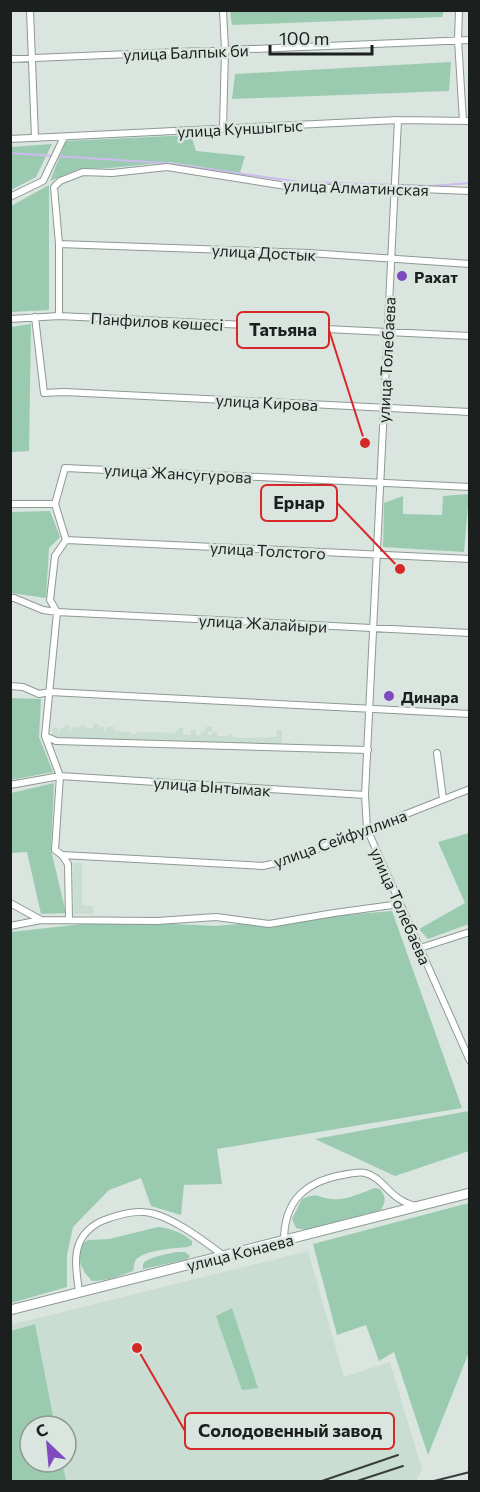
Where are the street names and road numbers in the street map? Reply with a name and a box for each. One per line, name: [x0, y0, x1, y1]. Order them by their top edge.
street label: улица Балпык би: [123, 40, 249, 64]
street label: улица Куншыгыс: [177, 115, 303, 141]
street label: улица Алматинская: [283, 175, 429, 199]
street label: улица Достык: [211, 240, 317, 264]
street label: улица Толебаева: [373, 296, 399, 424]
street label: Панфилов көшесі: [90, 308, 224, 334]
street label: улица Кирова: [215, 390, 319, 414]
street label: улица Жансугурова: [104, 460, 252, 486]
street label: улица Толстого: [210, 537, 326, 563]
street label: улица Жалайыри: [198, 610, 328, 636]
street label: улица Ынтымак: [153, 772, 272, 800]
street label: улица Сейфуллина: [271, 805, 409, 871]
street label: улица Толебаева: [367, 844, 435, 968]
street label: улица Конаева: [185, 1230, 295, 1274]

